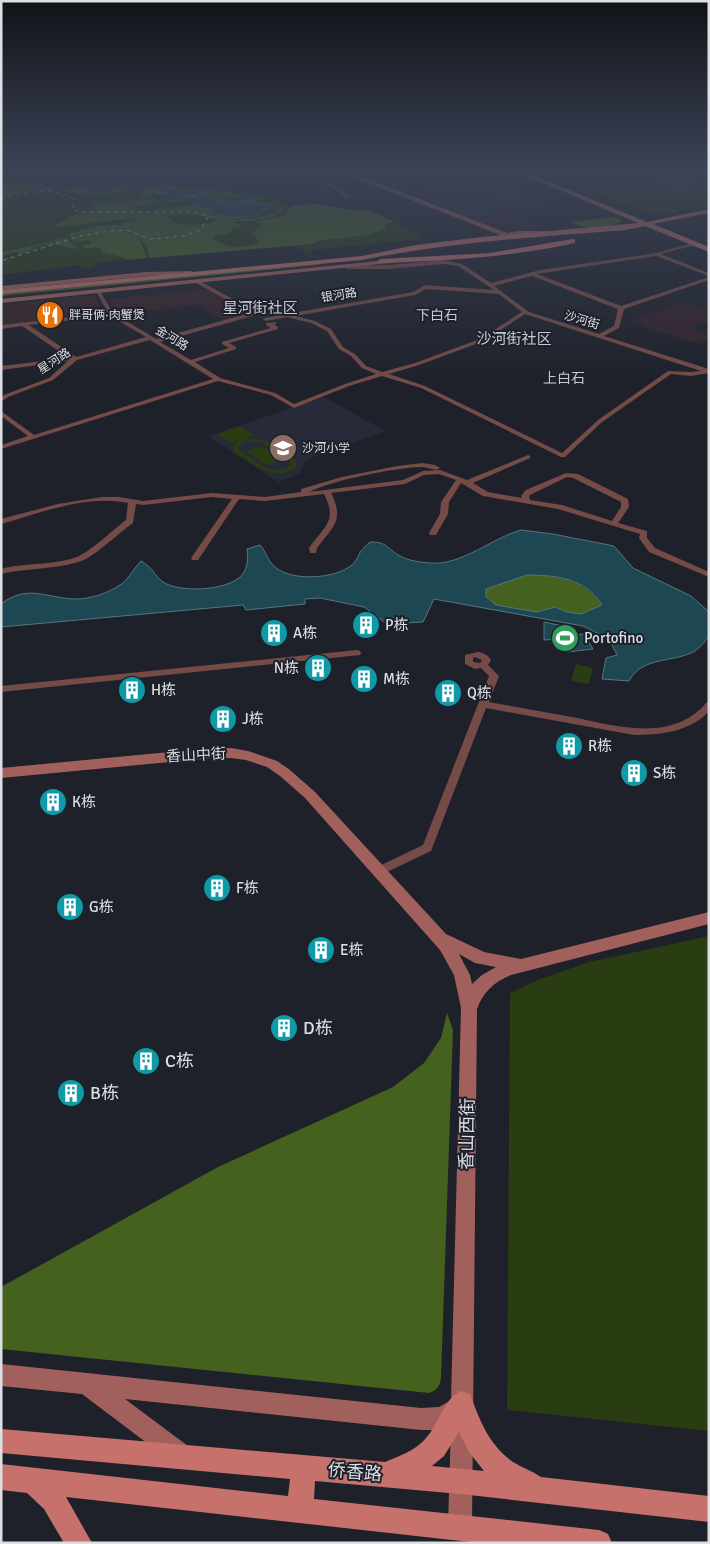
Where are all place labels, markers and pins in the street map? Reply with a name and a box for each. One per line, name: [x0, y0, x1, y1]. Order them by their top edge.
restaurant icon: 胖哥俩·肉蟹煲: [35, 300, 65, 330]
place label: 胖哥俩·肉蟹煲: [69, 308, 145, 323]
school or university icon: 沙河小学: [268, 433, 298, 463]
place label: 沙河小学: [302, 441, 350, 456]
building icon: P栋: [351, 610, 381, 640]
place label: P栋: [385, 616, 409, 634]
building icon: A栋: [259, 618, 289, 648]
sports icon: Portofino: [550, 623, 580, 653]
place label: A栋: [293, 624, 317, 642]
place label: Portofino: [584, 629, 643, 647]
building icon: N栋: [303, 653, 333, 683]
place label: N栋: [274, 659, 299, 677]
building icon: M栋: [349, 664, 379, 694]
place label: M栋: [383, 670, 410, 688]
building icon: H栋: [117, 675, 147, 705]
building icon: Q栋: [433, 678, 463, 708]
place label: H栋: [151, 681, 176, 699]
place label: Q栋: [467, 684, 492, 702]
building icon: J栋: [208, 704, 238, 734]
place label: J栋: [242, 710, 264, 728]
building icon: R栋: [554, 731, 584, 761]
place label: R栋: [588, 737, 612, 755]
building icon: S栋: [619, 758, 649, 788]
place label: S栋: [653, 764, 676, 782]
building icon: K栋: [38, 787, 68, 817]
place label: K栋: [72, 793, 96, 811]
building icon: F栋: [202, 873, 232, 903]
place label: F栋: [236, 879, 259, 897]
building icon: G栋: [55, 892, 85, 922]
place label: G栋: [89, 898, 114, 916]
building icon: E栋: [306, 935, 336, 965]
place label: E栋: [340, 941, 364, 959]
building icon: D栋: [269, 1013, 299, 1043]
place label: D栋: [303, 1017, 333, 1039]
building icon: C栋: [131, 1046, 161, 1076]
place label: C栋: [165, 1050, 194, 1072]
building icon: B栋: [56, 1078, 86, 1108]
place label: B栋: [90, 1082, 119, 1104]

